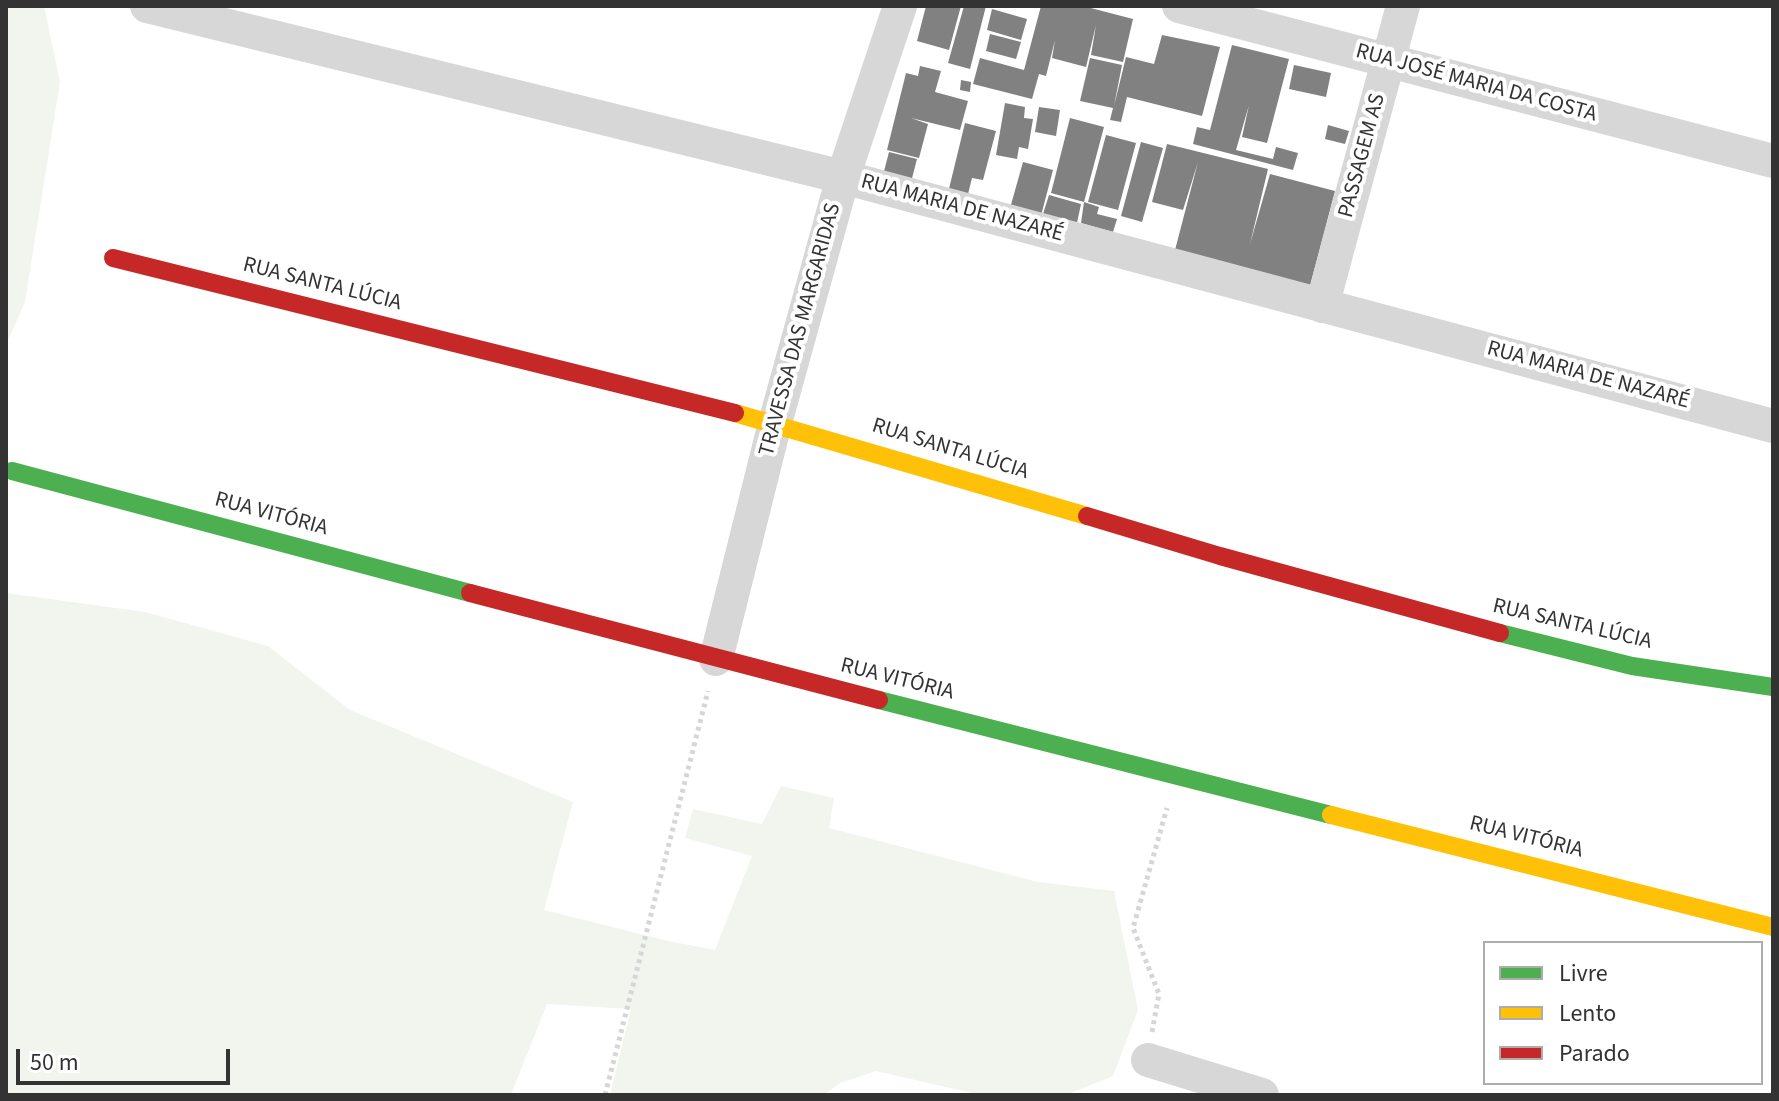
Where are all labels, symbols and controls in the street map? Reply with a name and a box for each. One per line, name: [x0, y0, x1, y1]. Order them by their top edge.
street label: RUA JOSÉ MARIA DA COSTA: [1353, 39, 1599, 129]
street label: PASSAGEM AS: [1334, 91, 1392, 221]
street label: RUA MARIA DE NAZARÉ: [858, 169, 1066, 249]
street label: TRAVESSA DAS MARGARIDAS: [754, 201, 848, 459]
street label: RUA SANTA LÚCIA: [240, 253, 404, 317]
street label: RUA MARIA DE NAZARÉ: [1484, 336, 1692, 416]
street label: RUA SANTA LÚCIA: [868, 414, 1032, 486]
street label: RUA VITÓRIA: [212, 487, 330, 543]
street label: RUA SANTA LÚCIA: [1490, 594, 1654, 656]
street label: RUA VITÓRIA: [838, 653, 956, 707]
street label: RUA VITÓRIA: [1467, 811, 1585, 865]
legend: [1483, 941, 1763, 1085]
text: Livre: [1559, 956, 1608, 991]
text: Lento: [1559, 996, 1616, 1031]
scale bar: [20, 1033, 234, 1083]
text: Parado: [1559, 1036, 1630, 1071]
text: 50 m: [30, 1045, 79, 1080]

